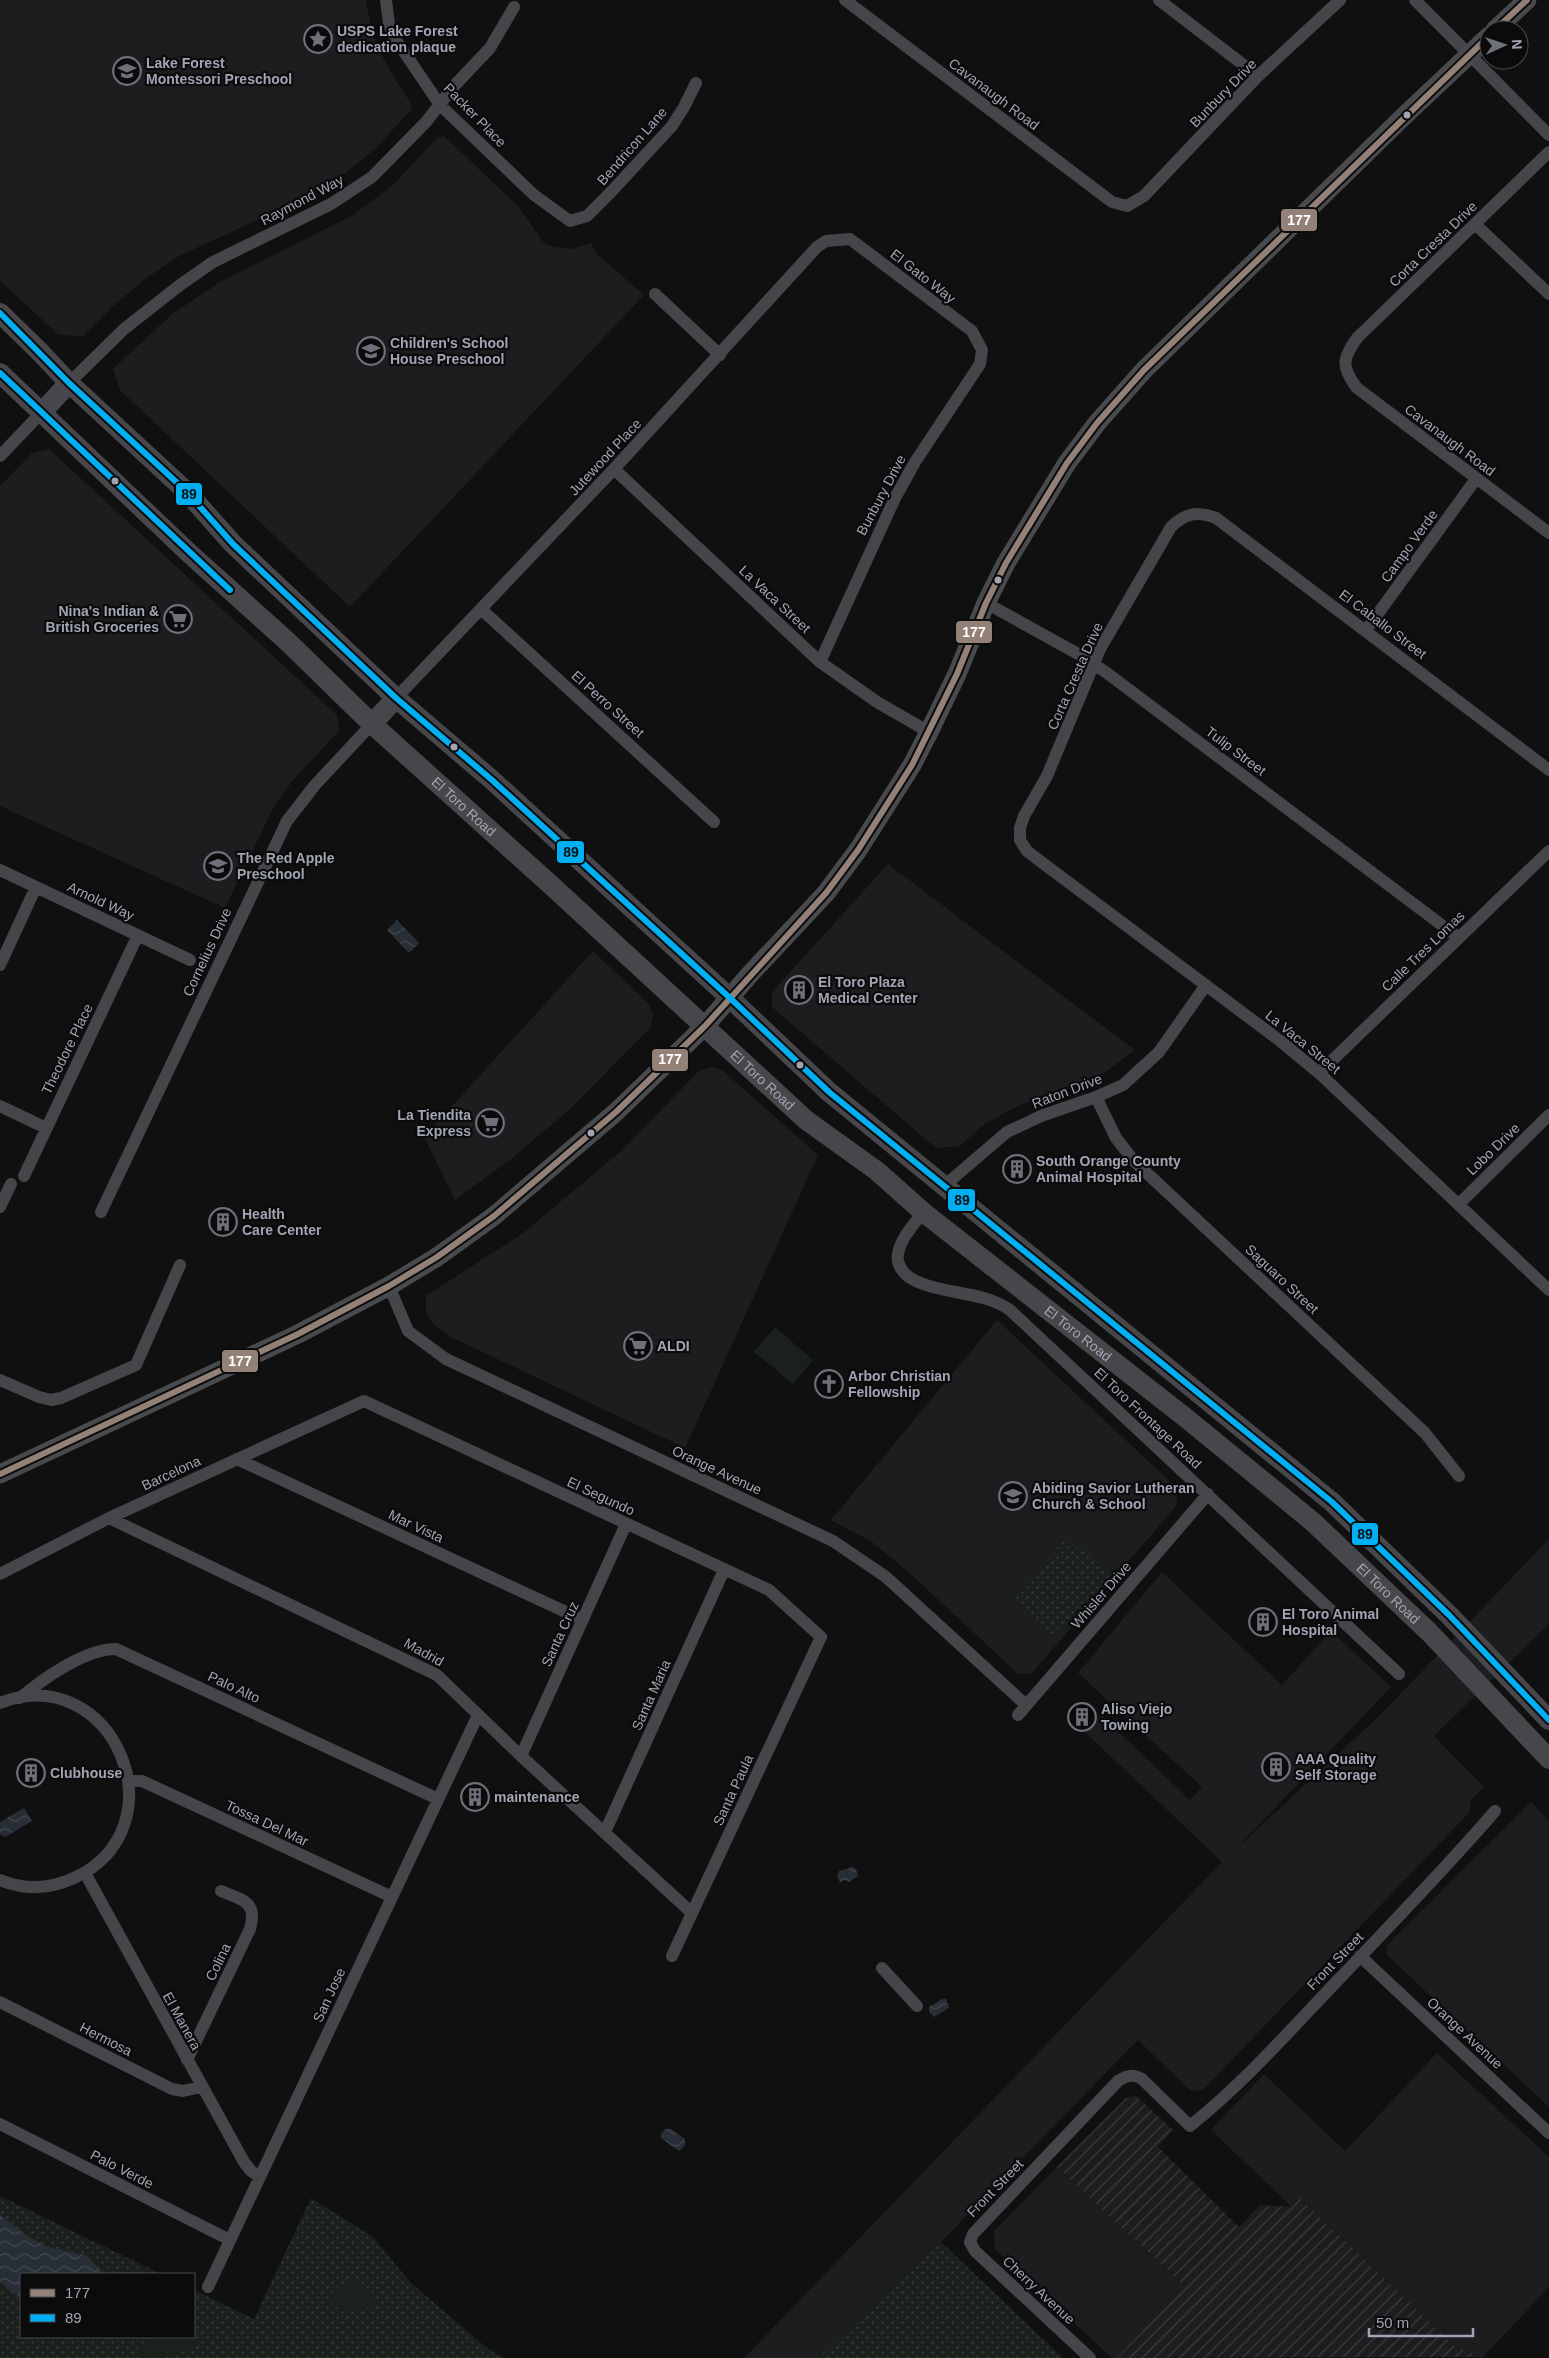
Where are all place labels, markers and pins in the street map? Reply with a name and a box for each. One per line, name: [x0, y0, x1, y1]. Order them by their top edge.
place label: USPS Lake Forest dedication plaque: [337, 23, 458, 55]
place icon: USPS Lake Forest dedication plaque: [303, 24, 333, 54]
place label: Lake Forest Montessori Preschool: [146, 55, 292, 87]
school or university icon: Lake Forest Montessori Preschool: [112, 56, 142, 86]
unlabelled marker: [1402, 110, 1412, 120]
place label: Children's School House Preschool: [390, 335, 508, 367]
school or university icon: Children's School House Preschool: [356, 336, 386, 366]
unlabelled marker: [110, 476, 120, 486]
unlabelled marker: [993, 575, 1003, 585]
place label: Nina's Indian & British Groceries: [45, 603, 159, 635]
supermarket icon: Nina's Indian & British Groceries: [163, 604, 193, 634]
unlabelled marker: [449, 742, 459, 752]
place label: The Red Apple Preschool: [237, 850, 335, 882]
school or university icon: The Red Apple Preschool: [203, 851, 233, 881]
place label: El Toro Plaza Medical Center: [818, 974, 918, 1006]
building icon: El Toro Plaza Medical Center: [784, 975, 814, 1005]
unlabelled marker: [795, 1060, 805, 1070]
place label: La Tiendita Express: [397, 1107, 471, 1139]
supermarket icon: La Tiendita Express: [475, 1108, 505, 1138]
unlabelled marker: [586, 1128, 596, 1138]
place label: South Orange County Animal Hospital: [1036, 1153, 1181, 1185]
building icon: South Orange County Animal Hospital: [1002, 1154, 1032, 1184]
place label: Health Care Center: [242, 1206, 322, 1238]
building icon: Health Care Center: [208, 1207, 238, 1237]
supermarket icon: ALDI: [623, 1331, 653, 1361]
place label: ALDI: [657, 1338, 690, 1354]
place label: Arbor Christian Fellowship: [848, 1368, 951, 1400]
church icon: Arbor Christian Fellowship: [814, 1369, 844, 1399]
place label: Abiding Savior Lutheran Church & School: [1032, 1480, 1195, 1512]
school or university icon: Abiding Savior Lutheran Church & School: [998, 1481, 1028, 1511]
place label: El Toro Animal Hospital: [1282, 1606, 1379, 1638]
building icon: El Toro Animal Hospital: [1248, 1607, 1278, 1637]
place label: Aliso Viejo Towing: [1101, 1701, 1172, 1733]
building icon: Aliso Viejo Towing: [1067, 1702, 1097, 1732]
place label: AAA Quality Self Storage: [1295, 1751, 1377, 1783]
building icon: AAA Quality Self Storage: [1261, 1752, 1291, 1782]
building icon: Clubhouse: [16, 1758, 46, 1788]
place label: Clubhouse: [50, 1765, 123, 1781]
building icon: maintenance: [460, 1782, 490, 1812]
place label: maintenance: [494, 1789, 580, 1805]

